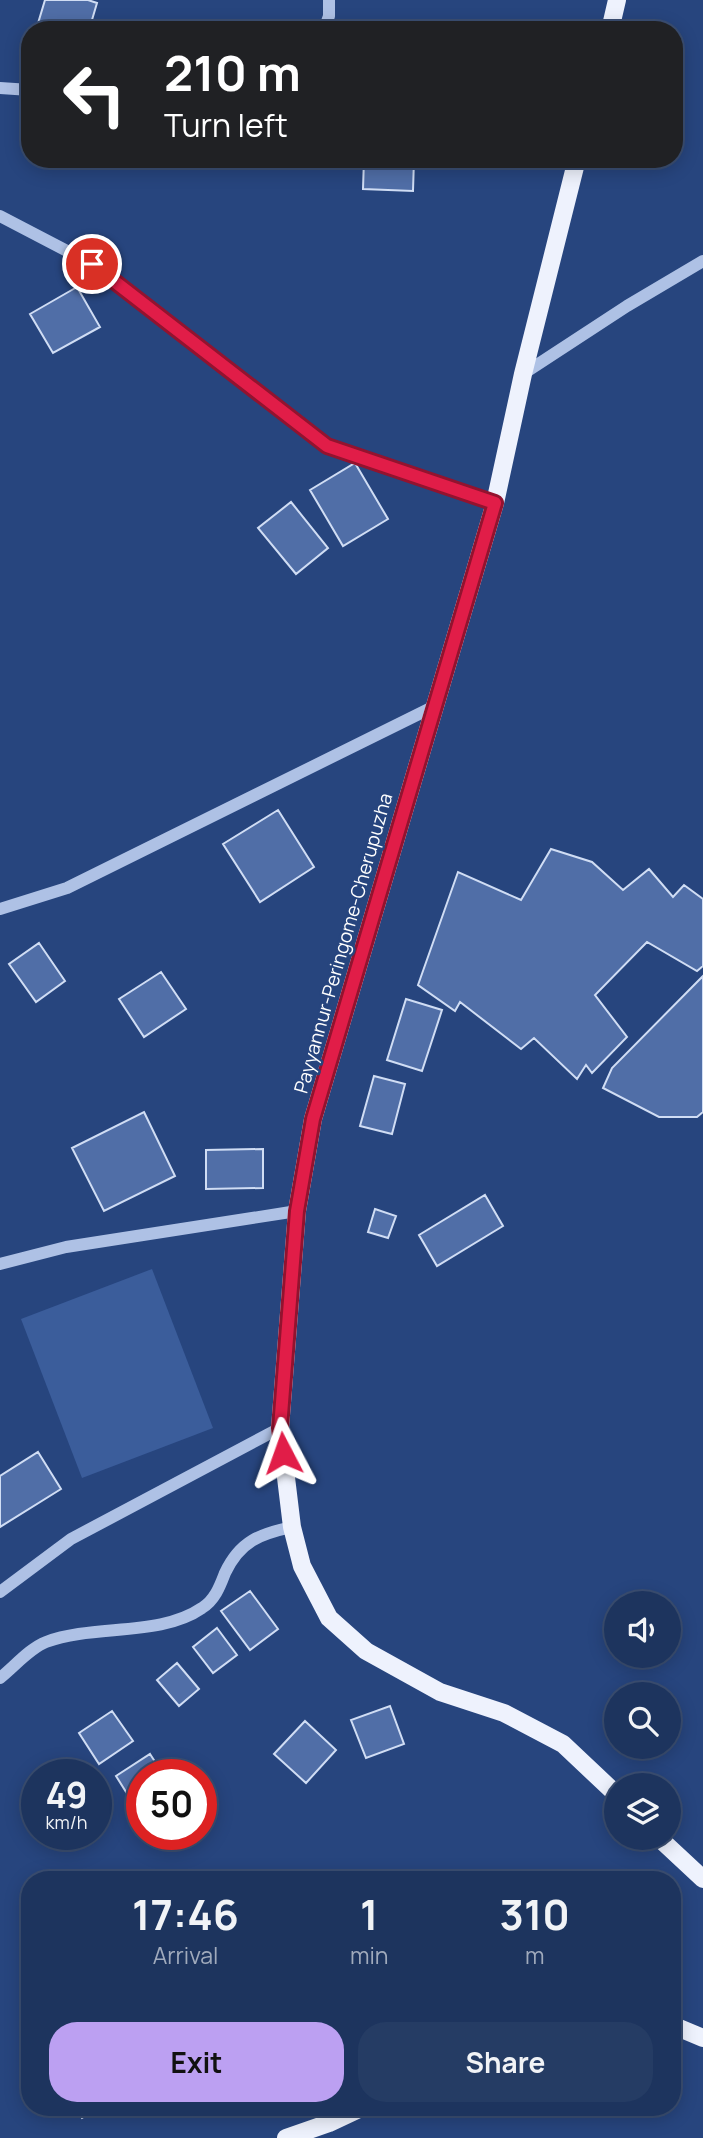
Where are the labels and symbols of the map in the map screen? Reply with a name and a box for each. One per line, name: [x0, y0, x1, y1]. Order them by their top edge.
pin: [62, 234, 122, 294]
street label: Payyannur-Peringome-Cherupuzha: [288, 790, 398, 1096]
position arrow: [246, 1416, 320, 1490]
speed limit sign: 50: [126, 1759, 217, 1850]

